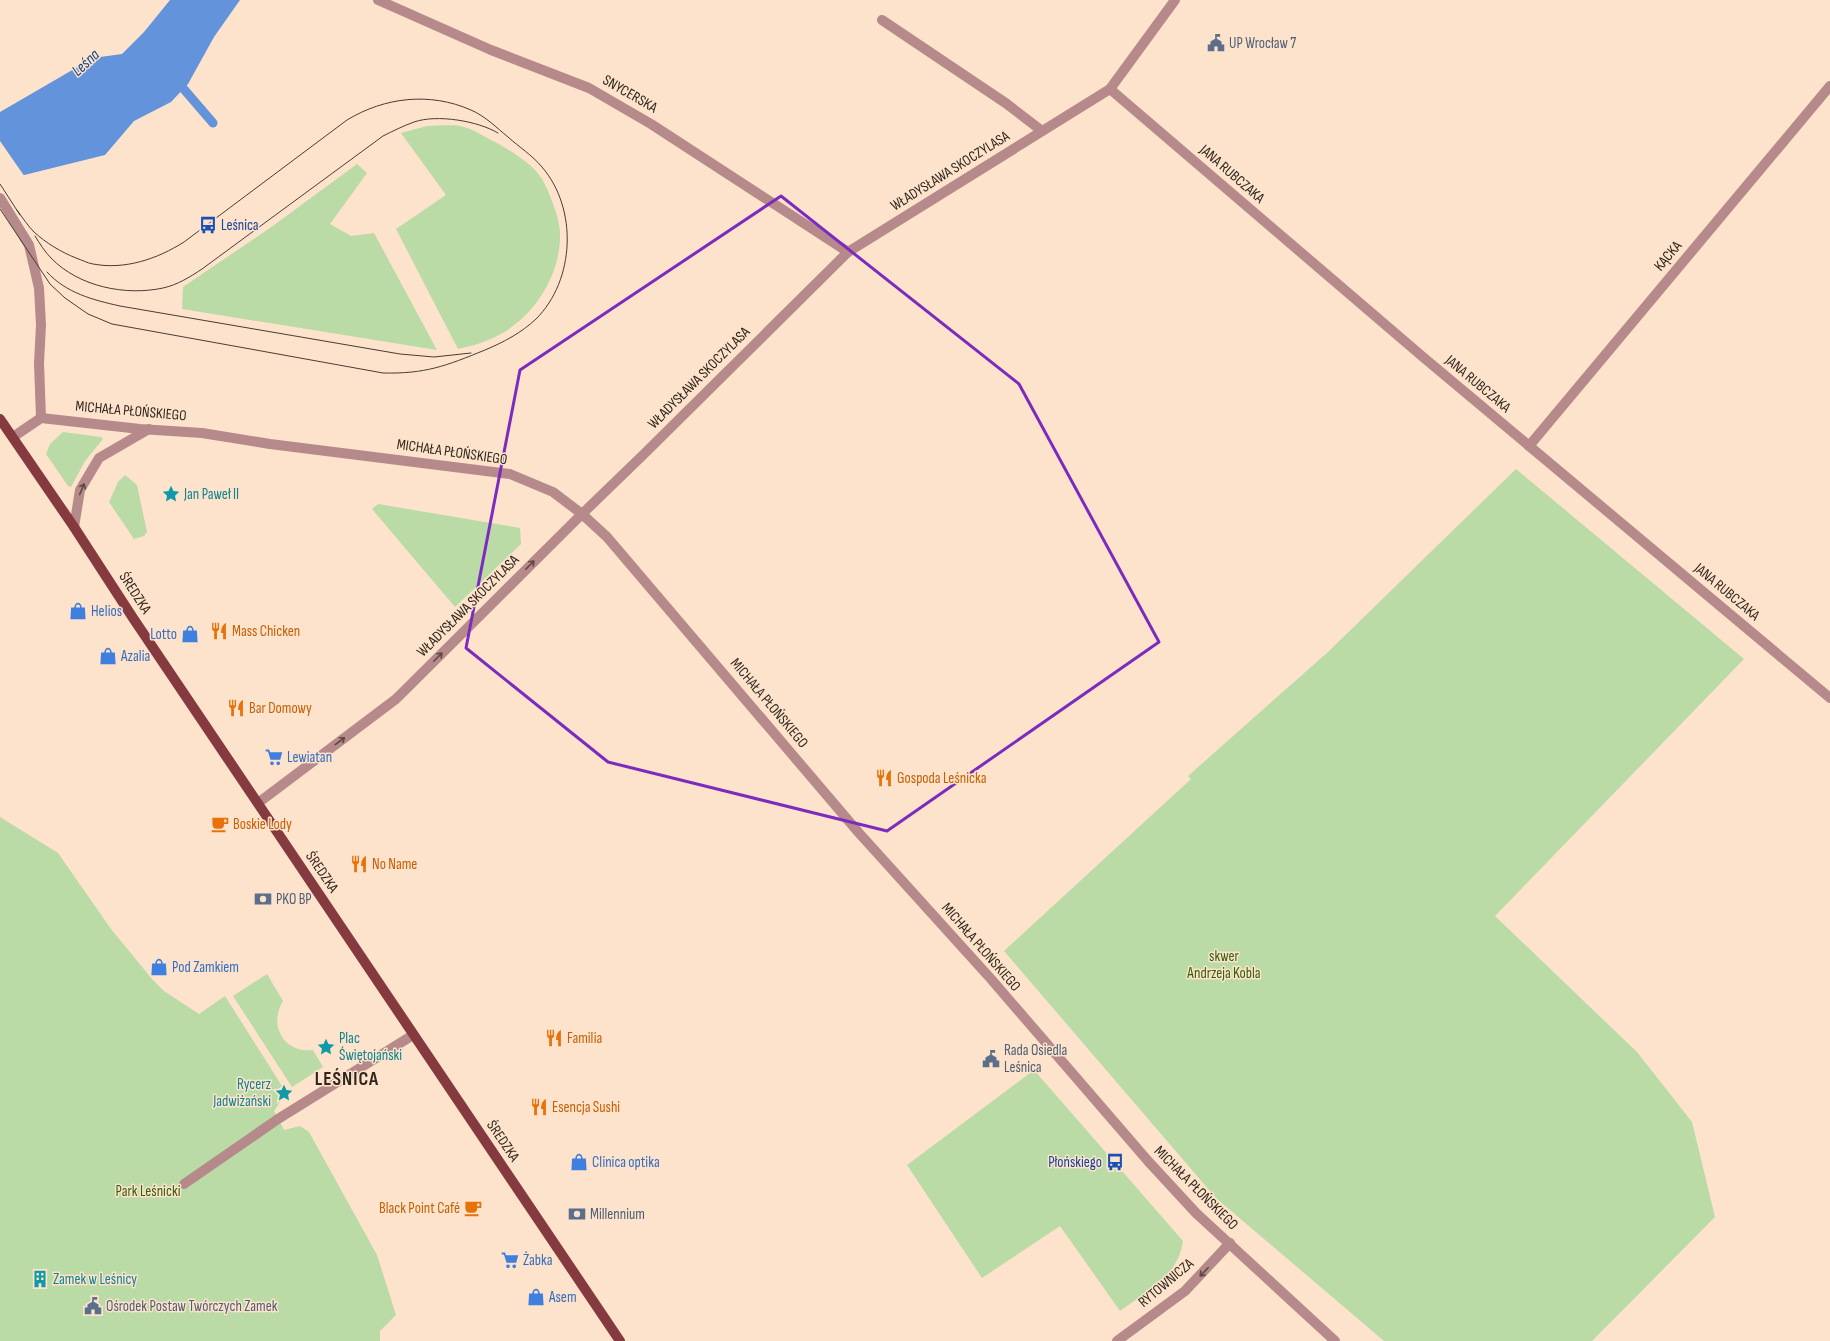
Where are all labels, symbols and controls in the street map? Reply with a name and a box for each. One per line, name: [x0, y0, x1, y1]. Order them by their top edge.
public building icon: UP Wrocław 7: [1206, 33, 1226, 53]
place label: UP Wrocław 7: [1229, 34, 1296, 53]
water label: Leśna: [68, 45, 104, 80]
street label: SNYCERSKA: [599, 71, 661, 118]
street label: WŁADYSŁAWA SKOCZYLASA: [887, 126, 1014, 215]
street label: JANA RUBCZAKA: [1195, 140, 1269, 208]
bus stop icon: Leśnica: [198, 215, 218, 235]
place label: Leśnica: [221, 216, 259, 235]
street label: KĄCKA: [1650, 237, 1686, 275]
street label: WŁADYSŁAWA SKOCZYLASA: [644, 323, 754, 433]
street label: JANA RUBCZAKA: [1440, 350, 1515, 417]
street label: MICHAŁA PŁOŃSKIEGO: [75, 397, 187, 425]
street label: MICHAŁA PŁOŃSKIEGO: [395, 435, 509, 469]
one-way arrow: [79, 483, 86, 495]
place icon: Jan Paweł II: [161, 484, 181, 504]
place label: Jan Paweł II: [183, 485, 239, 504]
street label: WŁADYSŁAWA SKOCZYLASA: [413, 551, 523, 661]
street label: JANA RUBCZAKA: [1689, 558, 1764, 625]
one-way arrow: [525, 560, 535, 570]
street label: ŚREDZKA: [114, 568, 156, 618]
shop icon: Helios: [68, 601, 88, 621]
place label: Helios: [91, 602, 122, 621]
restaurant icon: Mass Chicken: [209, 621, 229, 641]
place label: Mass Chicken: [232, 622, 300, 641]
shop icon: Lotto: [180, 624, 200, 644]
place label: Lotto: [150, 625, 177, 644]
shop icon: Azalia: [98, 646, 118, 666]
place label: Azalia: [120, 647, 151, 666]
one-way arrow: [433, 652, 443, 662]
street label: MICHAŁA PŁOŃSKIEGO: [726, 654, 812, 752]
restaurant icon: Bar Domowy: [226, 698, 246, 718]
place label: Bar Domowy: [249, 699, 312, 718]
one-way arrow: [334, 737, 345, 746]
supermarket icon: Lewiatan: [264, 747, 284, 767]
place label: Lewiatan: [287, 748, 332, 767]
restaurant icon: Gospoda Leśnicka: [874, 768, 894, 788]
place label: Gospoda Leśnicka: [897, 769, 987, 788]
cafe icon: Boskie Lody: [210, 814, 230, 834]
place label: Boskie Lody: [233, 815, 292, 834]
street label: ŚREDZKA: [301, 848, 343, 897]
restaurant icon: No Name: [349, 854, 369, 874]
place label: No Name: [372, 855, 417, 874]
bank icon: PKO BP: [253, 889, 273, 909]
place label: PKO BP: [276, 890, 312, 909]
street label: MICHAŁA PŁOŃSKIEGO: [937, 899, 1025, 995]
park label: skwer Andrzeja Kobla: [1186, 947, 1261, 983]
shop icon: Pod Zamkiem: [149, 957, 169, 977]
place label: Pod Zamkiem: [172, 958, 239, 977]
restaurant icon: Familia: [544, 1028, 564, 1048]
place label: Plac Świętojański: [339, 1029, 402, 1065]
place label: Familia: [567, 1029, 603, 1048]
place icon: Plac Świętojański: [316, 1037, 336, 1057]
place label: Rada Osiedla Leśnica: [1004, 1041, 1068, 1077]
public building icon: Rada Osiedla Leśnica: [981, 1049, 1001, 1069]
district label: LEŚNICA: [315, 1068, 379, 1091]
place label: Rycerz Jadwiżański: [212, 1075, 272, 1111]
place icon: Rycerz Jadwiżański: [274, 1083, 294, 1103]
restaurant icon: Esencja Sushi: [529, 1097, 549, 1117]
place label: Esencja Sushi: [552, 1098, 620, 1117]
street label: ŚREDZKA: [482, 1117, 524, 1166]
street label: MICHAŁA PŁOŃSKIEGO: [1150, 1142, 1242, 1234]
shop icon: Clinica optika: [569, 1152, 589, 1172]
bus stop icon: Płońskiego: [1105, 1152, 1125, 1172]
place label: Clinica optika: [592, 1153, 660, 1172]
place label: Płońskiego: [1048, 1153, 1102, 1172]
park label: Park Leśnicki: [116, 1182, 181, 1201]
cafe icon: Black Point Café: [463, 1198, 483, 1218]
place label: Black Point Café: [379, 1199, 460, 1218]
bank icon: Millennium: [567, 1204, 587, 1224]
place label: Millennium: [590, 1205, 645, 1224]
supermarket icon: Żabka: [500, 1250, 520, 1270]
place label: Żabka: [523, 1251, 553, 1270]
street label: RYTOWNICZA: [1134, 1254, 1198, 1312]
one-way arrow: [1199, 1267, 1208, 1277]
building icon: Zamek w Leśnicy: [30, 1269, 50, 1289]
place label: Zamek w Leśnicy: [53, 1270, 137, 1289]
shop icon: Asem: [526, 1287, 546, 1307]
place label: Asem: [548, 1288, 577, 1307]
public building icon: Ośrodek Postaw Twórczych Zamek: [83, 1296, 103, 1316]
place label: Ośrodek Postaw Twórczych Zamek: [106, 1297, 278, 1316]

